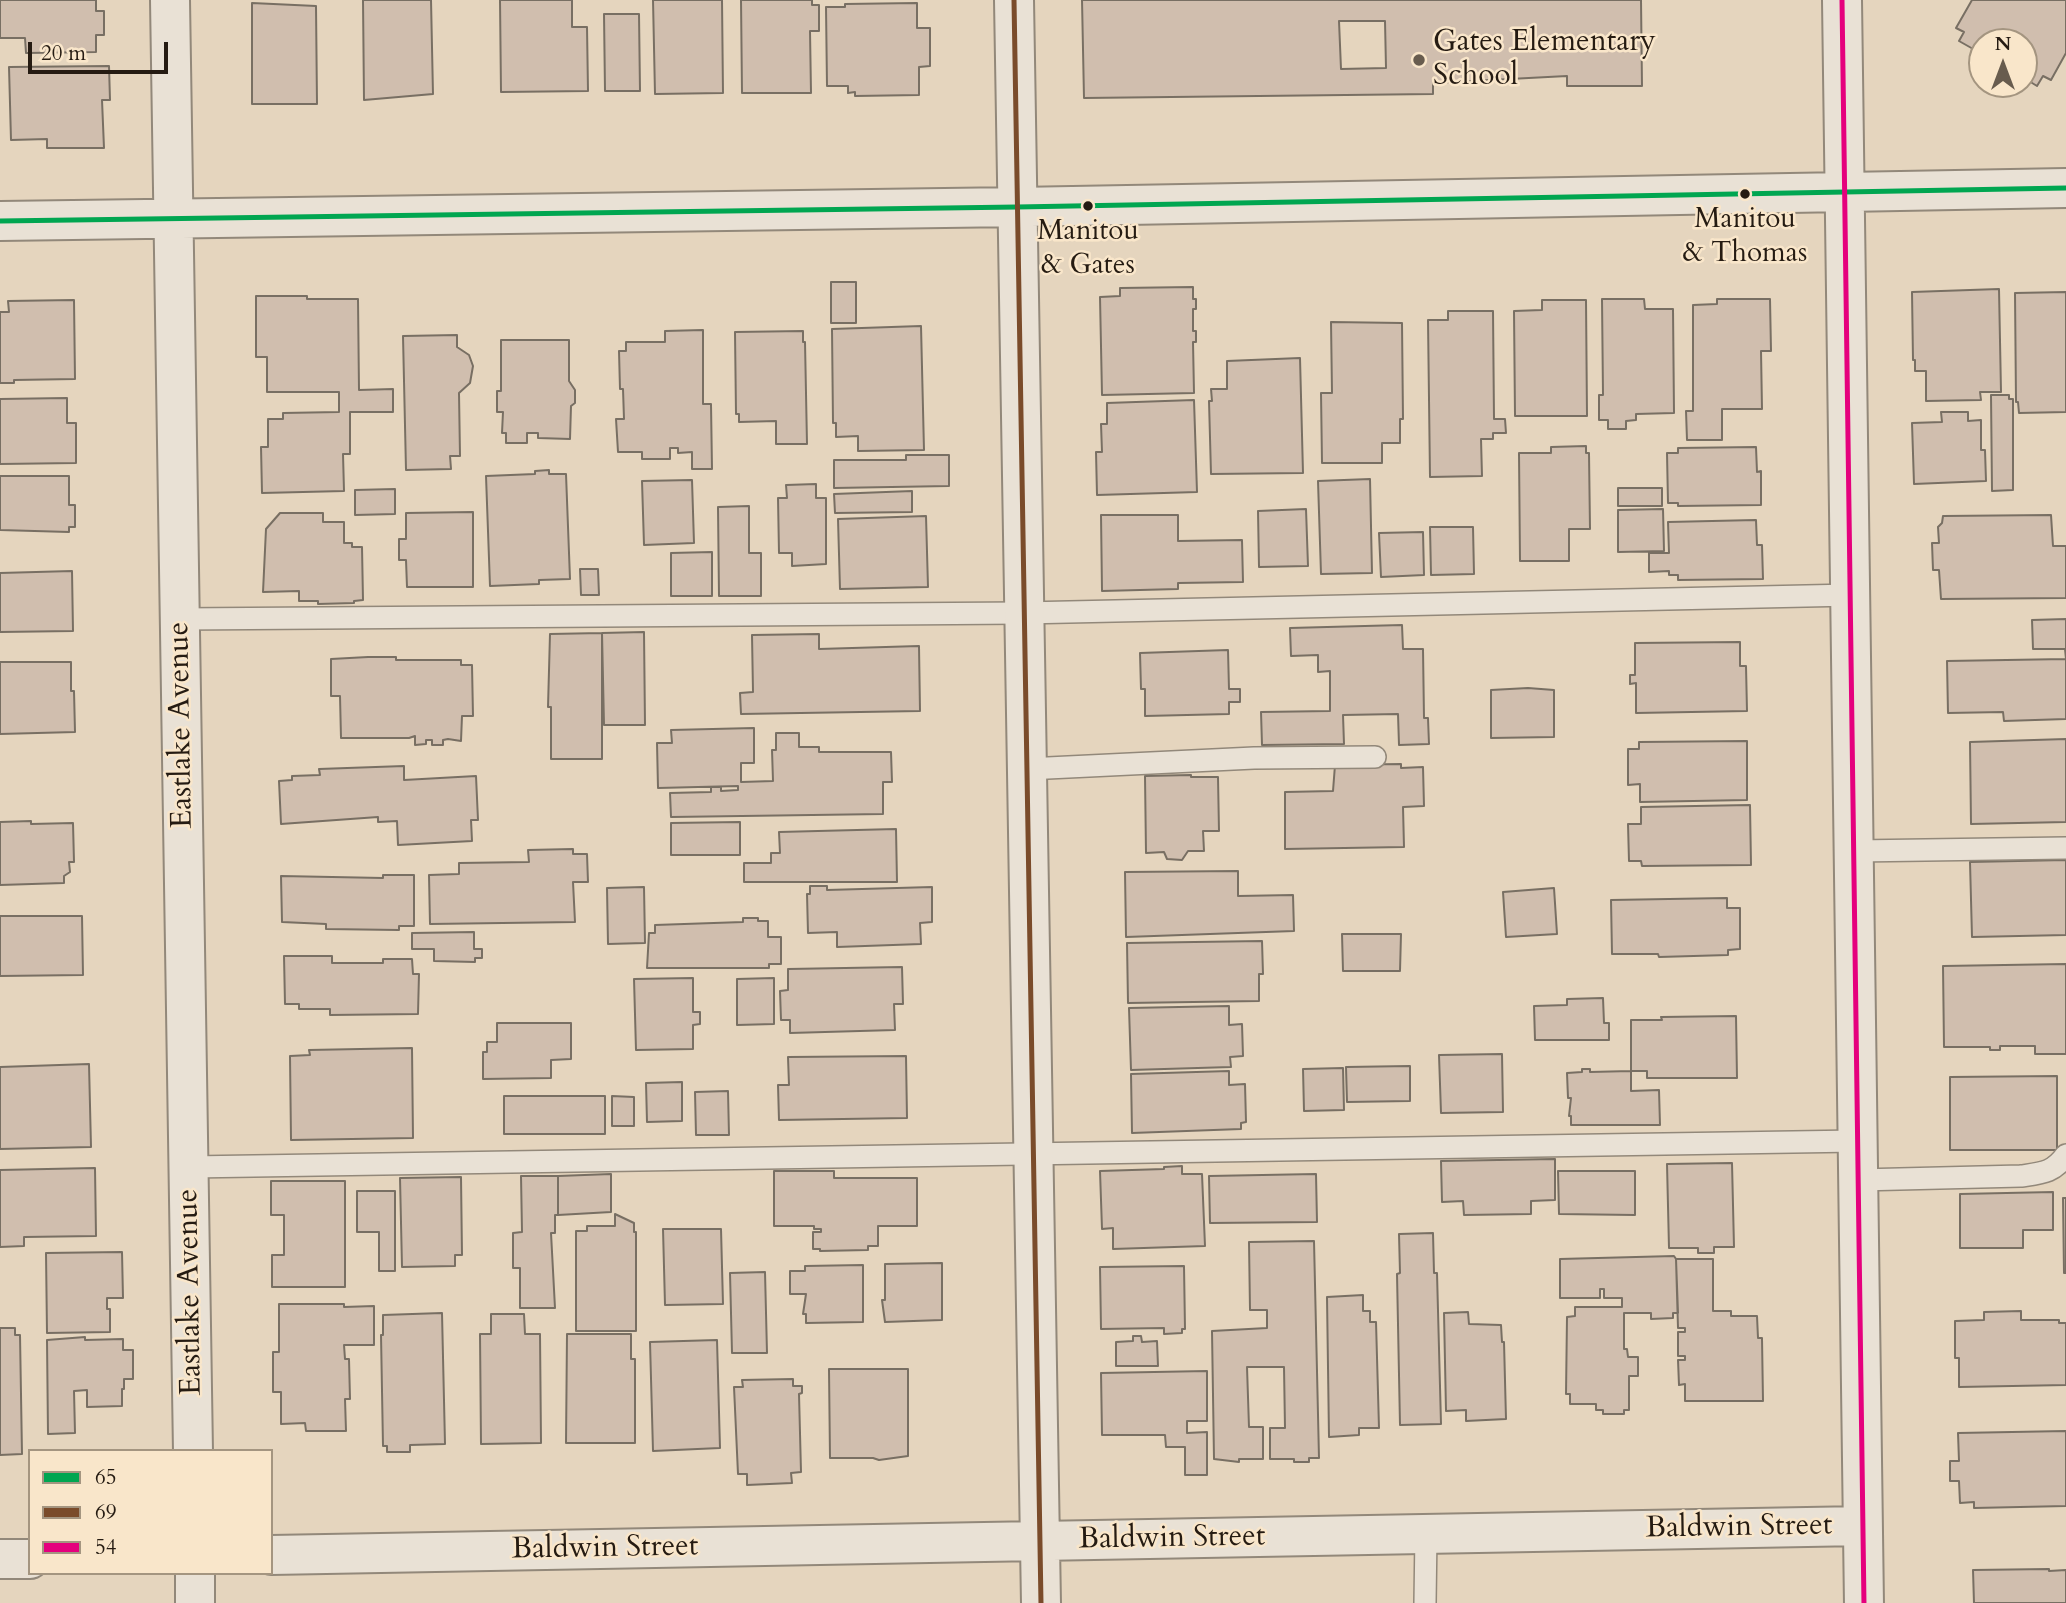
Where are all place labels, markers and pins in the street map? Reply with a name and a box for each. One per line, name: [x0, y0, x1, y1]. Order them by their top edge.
place label: Gates Elementary School: [1433, 25, 1656, 96]
marker: Gates Elementary School: [1411, 52, 1427, 68]
marker: Manitou & Thomas: [1738, 187, 1752, 201]
marker: Manitou & Gates: [1081, 199, 1095, 213]
place label: Manitou & Thomas: [1683, 204, 1807, 270]
place label: Manitou & Gates: [1037, 216, 1139, 282]

